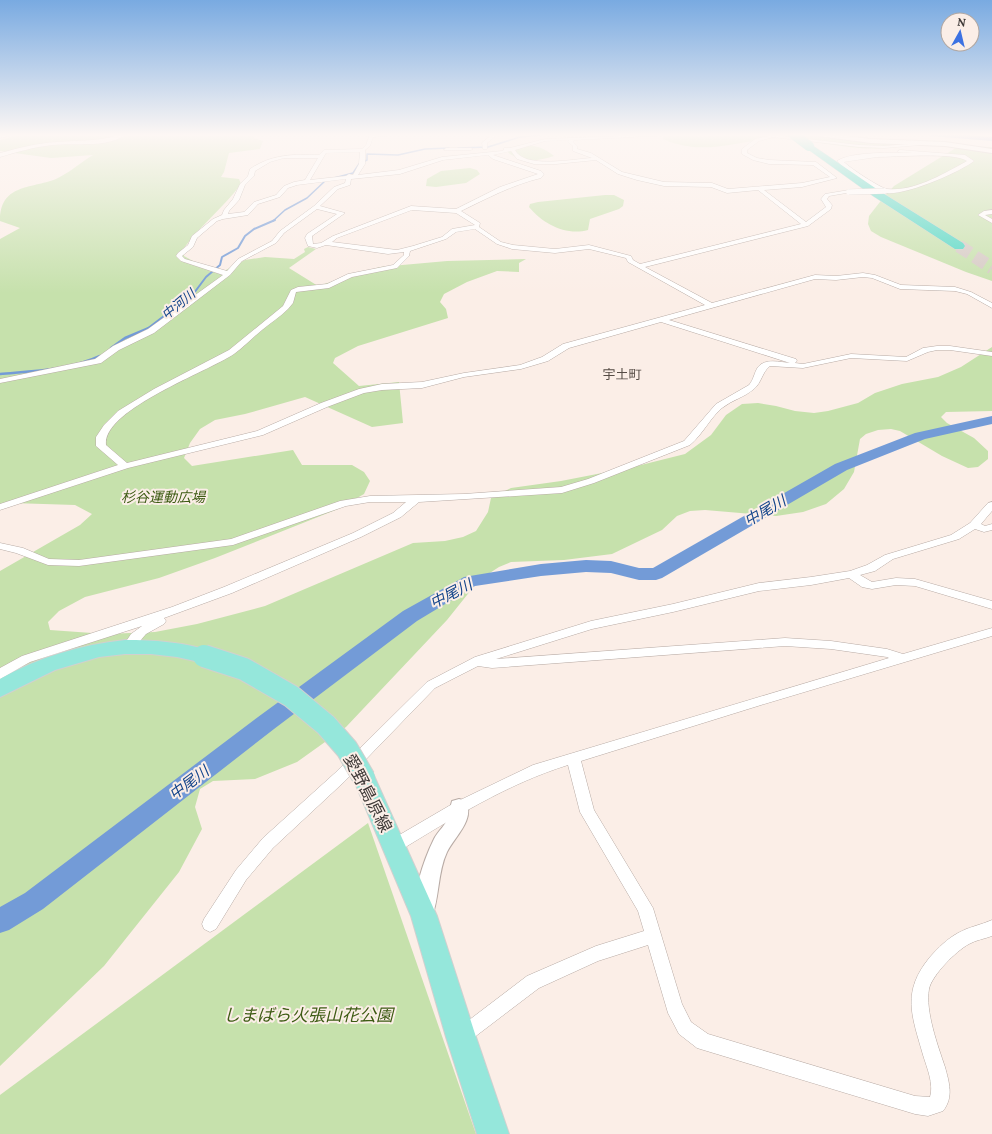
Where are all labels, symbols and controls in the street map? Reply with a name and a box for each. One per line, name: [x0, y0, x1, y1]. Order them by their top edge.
north arrow: [940, 12, 980, 52]
text: N: [956, 15, 967, 30]
water label: 中河川: [158, 284, 200, 323]
district label: 宇土町: [602, 366, 642, 383]
park label: 杉谷運動広場: [121, 488, 207, 506]
water label: 中尾川: [741, 490, 791, 530]
water label: 中尾川: [426, 574, 477, 612]
street label: 愛野島原線: [339, 750, 397, 836]
water label: 中尾川: [165, 760, 214, 804]
park label: しまばら火張山花公園: [223, 1004, 395, 1026]

